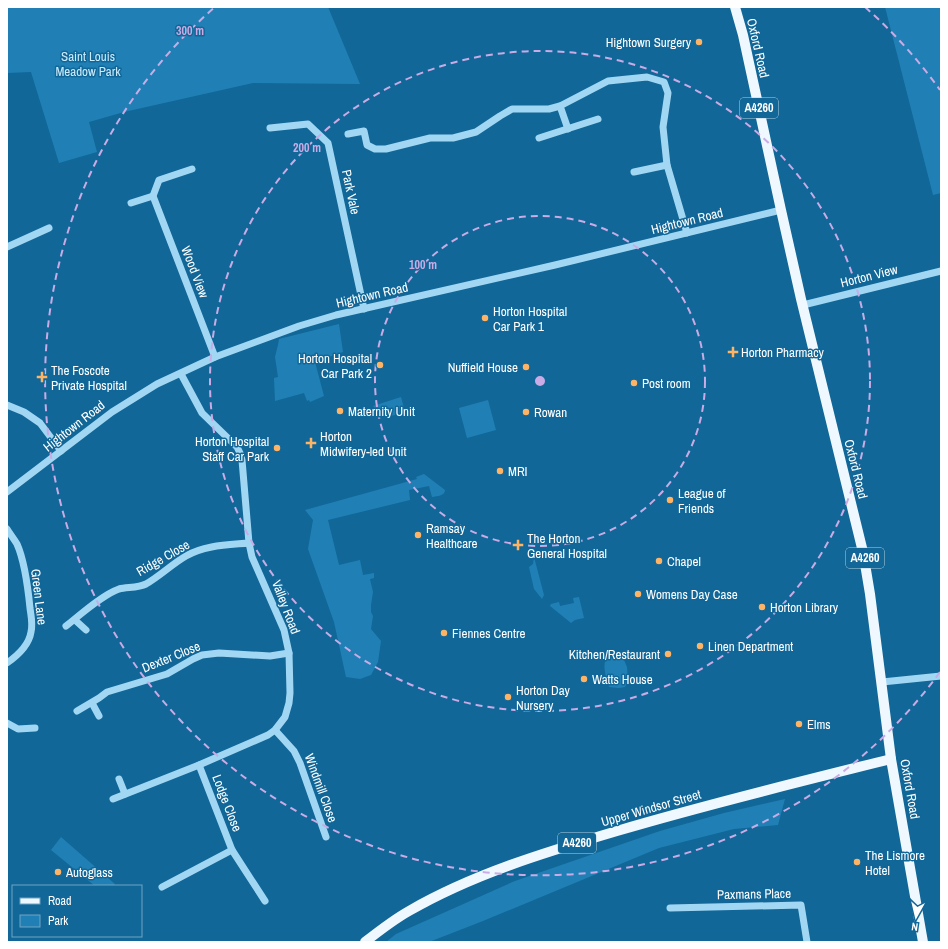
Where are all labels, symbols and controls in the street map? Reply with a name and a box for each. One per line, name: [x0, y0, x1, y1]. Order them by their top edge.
street label: Oxford Road: [743, 17, 773, 79]
text: 300 m: [176, 23, 204, 39]
place label: Hightown Surgery: [606, 34, 692, 51]
marker: Hightown Surgery: [694, 37, 704, 47]
park label: Saint Louis Meadow Park: [55, 48, 121, 80]
road number: A4260: [740, 98, 778, 118]
text: 200 m: [293, 140, 321, 156]
street label: Park Vale: [338, 168, 364, 216]
street label: Hightown Road: [649, 204, 725, 238]
street label: Wood View: [177, 244, 213, 301]
text: 100 m: [409, 257, 437, 273]
street label: Horton View: [839, 261, 900, 291]
street label: Hightown Road: [334, 278, 410, 312]
place label: Horton Hospital Car Park 1: [493, 303, 567, 335]
marker: Horton Hospital Car Park 1: [480, 313, 490, 323]
place label: Horton Pharmacy: [741, 344, 825, 361]
marker: Horton Pharmacy: [728, 347, 738, 357]
place label: Horton Hospital Car Park 2: [298, 350, 372, 382]
place label: Nuffield House: [448, 359, 518, 376]
marker: Horton Hospital Car Park 2: [375, 360, 385, 370]
place label: The Foscote Private Hospital: [51, 362, 127, 394]
marker: Nuffield House: [521, 362, 531, 372]
marker: The Foscote Private Hospital: [36, 371, 48, 383]
centre of rings: [533, 374, 547, 388]
place label: Post room: [642, 375, 691, 392]
marker: Post room: [629, 378, 639, 388]
street label: Hightown Road: [40, 397, 108, 455]
place label: Maternity Unit: [348, 403, 415, 420]
place label: Rowan: [534, 404, 567, 421]
marker: Maternity Unit: [335, 406, 345, 416]
marker: Rowan: [521, 407, 531, 417]
place label: Horton Midwifery-led Unit: [320, 428, 407, 460]
place label: Horton Hospital Staff Car Park: [195, 433, 270, 465]
marker: Horton Midwifery-led Unit: [305, 437, 317, 449]
street label: Oxford Road: [840, 438, 872, 500]
marker: Horton Hospital Staff Car Park: [272, 443, 282, 453]
place label: MRI: [508, 463, 528, 480]
marker: MRI: [495, 466, 505, 476]
place label: League of Friends: [678, 485, 725, 517]
marker: League of Friends: [665, 495, 675, 505]
place label: Ramsay Healthcare: [426, 520, 478, 552]
marker: Ramsay Healthcare: [413, 530, 423, 540]
place label: The Horton General Hospital: [527, 530, 607, 562]
street label: Ridge Close: [133, 536, 193, 580]
marker: The Horton General Hospital: [512, 539, 524, 551]
road number: A4260: [846, 548, 884, 568]
place label: Chapel: [667, 553, 701, 570]
marker: Chapel: [654, 556, 664, 566]
street label: Green Lane: [27, 568, 51, 626]
street label: Valley Road: [268, 577, 304, 637]
place label: Womens Day Case: [646, 586, 738, 603]
marker: Womens Day Case: [633, 589, 643, 599]
place label: Horton Library: [770, 599, 839, 616]
marker: Horton Library: [757, 602, 767, 612]
place label: Fiennes Centre: [452, 625, 526, 642]
marker: Fiennes Centre: [439, 628, 449, 638]
street label: Dexter Close: [139, 638, 203, 676]
place label: Linen Department: [708, 638, 793, 655]
marker: Linen Department: [695, 641, 705, 651]
place label: Kitchen/Restaurant: [569, 646, 660, 663]
marker: Kitchen/Restaurant: [663, 649, 673, 659]
place label: Watts House: [592, 671, 653, 688]
marker: Watts House: [579, 674, 589, 684]
place label: Horton Day Nursery: [516, 682, 571, 714]
marker: Horton Day Nursery: [503, 692, 513, 702]
place label: Elms: [807, 716, 831, 733]
marker: Elms: [794, 719, 804, 729]
street label: Windmill Close: [301, 751, 341, 825]
street label: Oxford Road: [896, 758, 924, 820]
street label: Lodge Close: [208, 772, 246, 834]
street label: Upper Windsor Street: [599, 786, 703, 830]
road number: A4260: [558, 833, 596, 853]
place label: The Lismore Hotel: [865, 847, 925, 879]
marker: The Lismore Hotel: [852, 857, 862, 867]
place label: Autoglass: [65, 864, 113, 881]
marker: Autoglass: [53, 867, 63, 877]
legend: [12, 885, 142, 937]
street label: Paxmans Place: [717, 885, 791, 903]
text: Road: [48, 893, 72, 909]
north arrow: [896, 897, 936, 937]
text: Park: [48, 913, 68, 929]
text: N: [910, 920, 919, 934]

